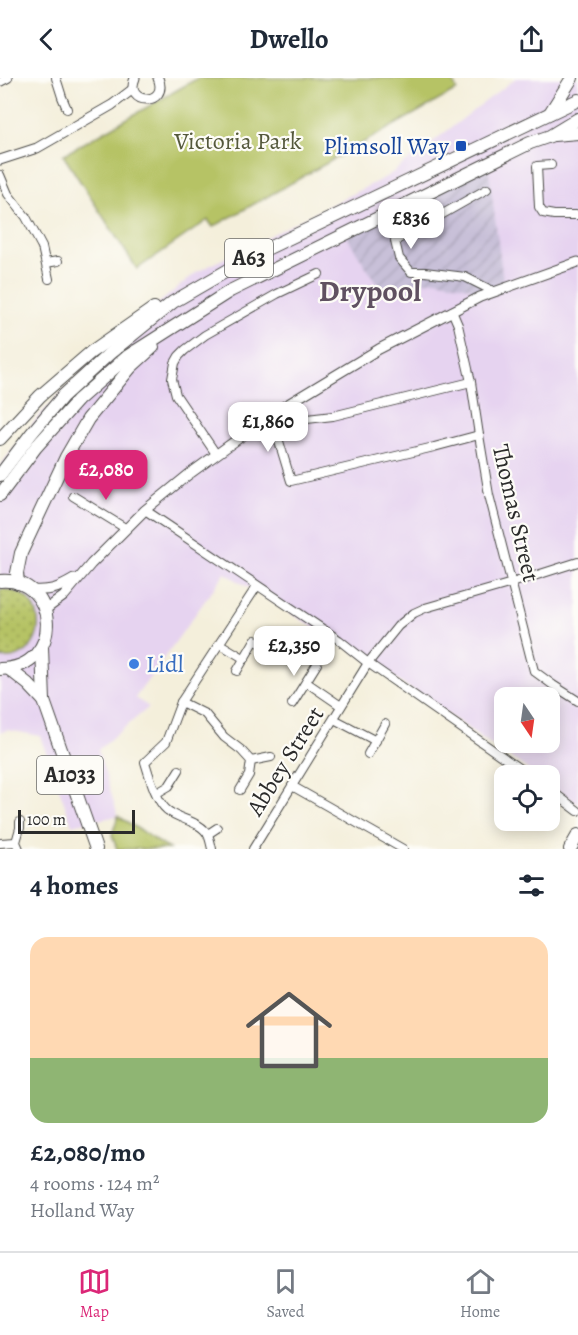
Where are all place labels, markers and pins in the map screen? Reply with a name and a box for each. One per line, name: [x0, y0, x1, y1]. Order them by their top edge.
place label: Plimsoll Way: [323, 130, 449, 162]
marker: Plimsoll Way: [454, 139, 468, 153]
pin: £836: [375, 199, 447, 250]
pin: £1,860: [219, 402, 317, 453]
pin: £2,080: [57, 450, 155, 501]
pin: £2,350: [245, 626, 343, 677]
place label: Lidl: [146, 648, 184, 680]
marker: Lidl: [127, 657, 141, 671]

